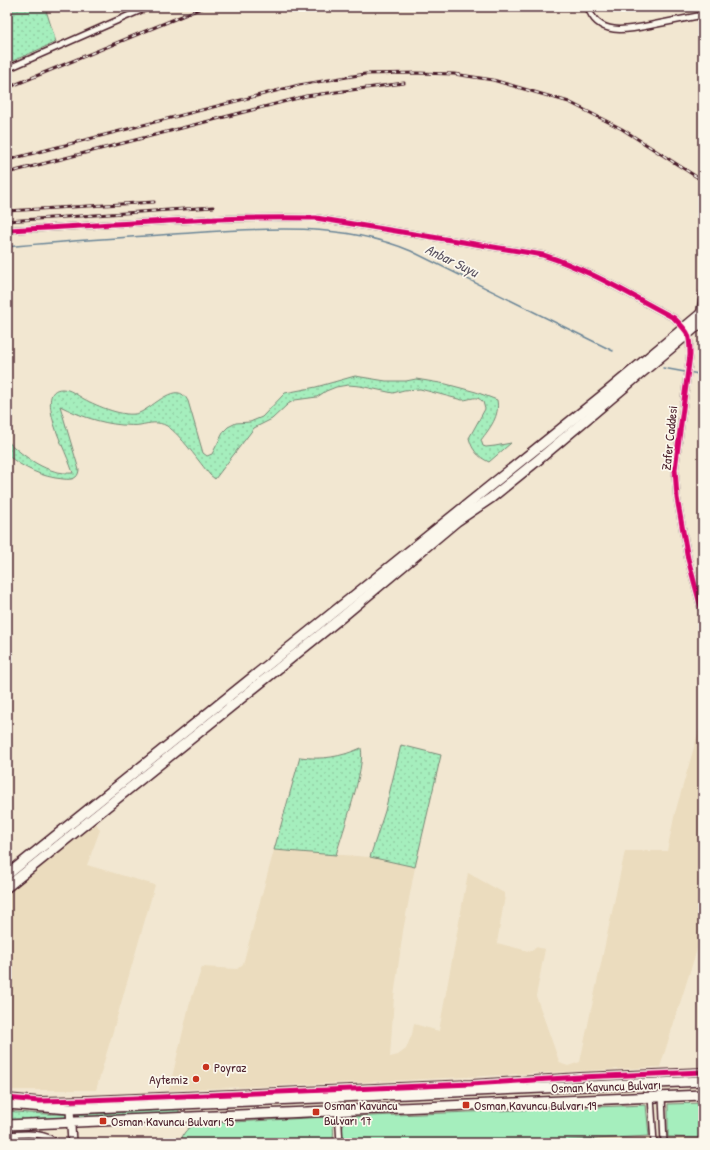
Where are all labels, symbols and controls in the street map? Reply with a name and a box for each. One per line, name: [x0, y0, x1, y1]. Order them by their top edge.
water label: Anbar Suyu: [422, 239, 483, 282]
street label: Zafer Caddesi: [657, 405, 681, 471]
place label: Poyraz: [214, 1058, 247, 1076]
marker: Poyraz: [201, 1062, 211, 1072]
place label: Aytemiz: [149, 1070, 188, 1088]
marker: Aytemiz: [191, 1074, 201, 1084]
street label: Osman Kavuncu Bulvarı: [551, 1075, 661, 1097]
place label: Osman Kavuncu Bulvarı 17: [324, 1096, 397, 1129]
place label: Osman Kavuncu Bulvarı 19: [474, 1096, 597, 1114]
marker: Osman Kavuncu Bulvarı 19: [461, 1100, 471, 1110]
marker: Osman Kavuncu Bulvarı 17: [311, 1107, 321, 1117]
place label: Osman Kavuncu Bulvarı 15: [111, 1112, 235, 1130]
marker: Osman Kavuncu Bulvarı 15: [98, 1116, 108, 1126]

